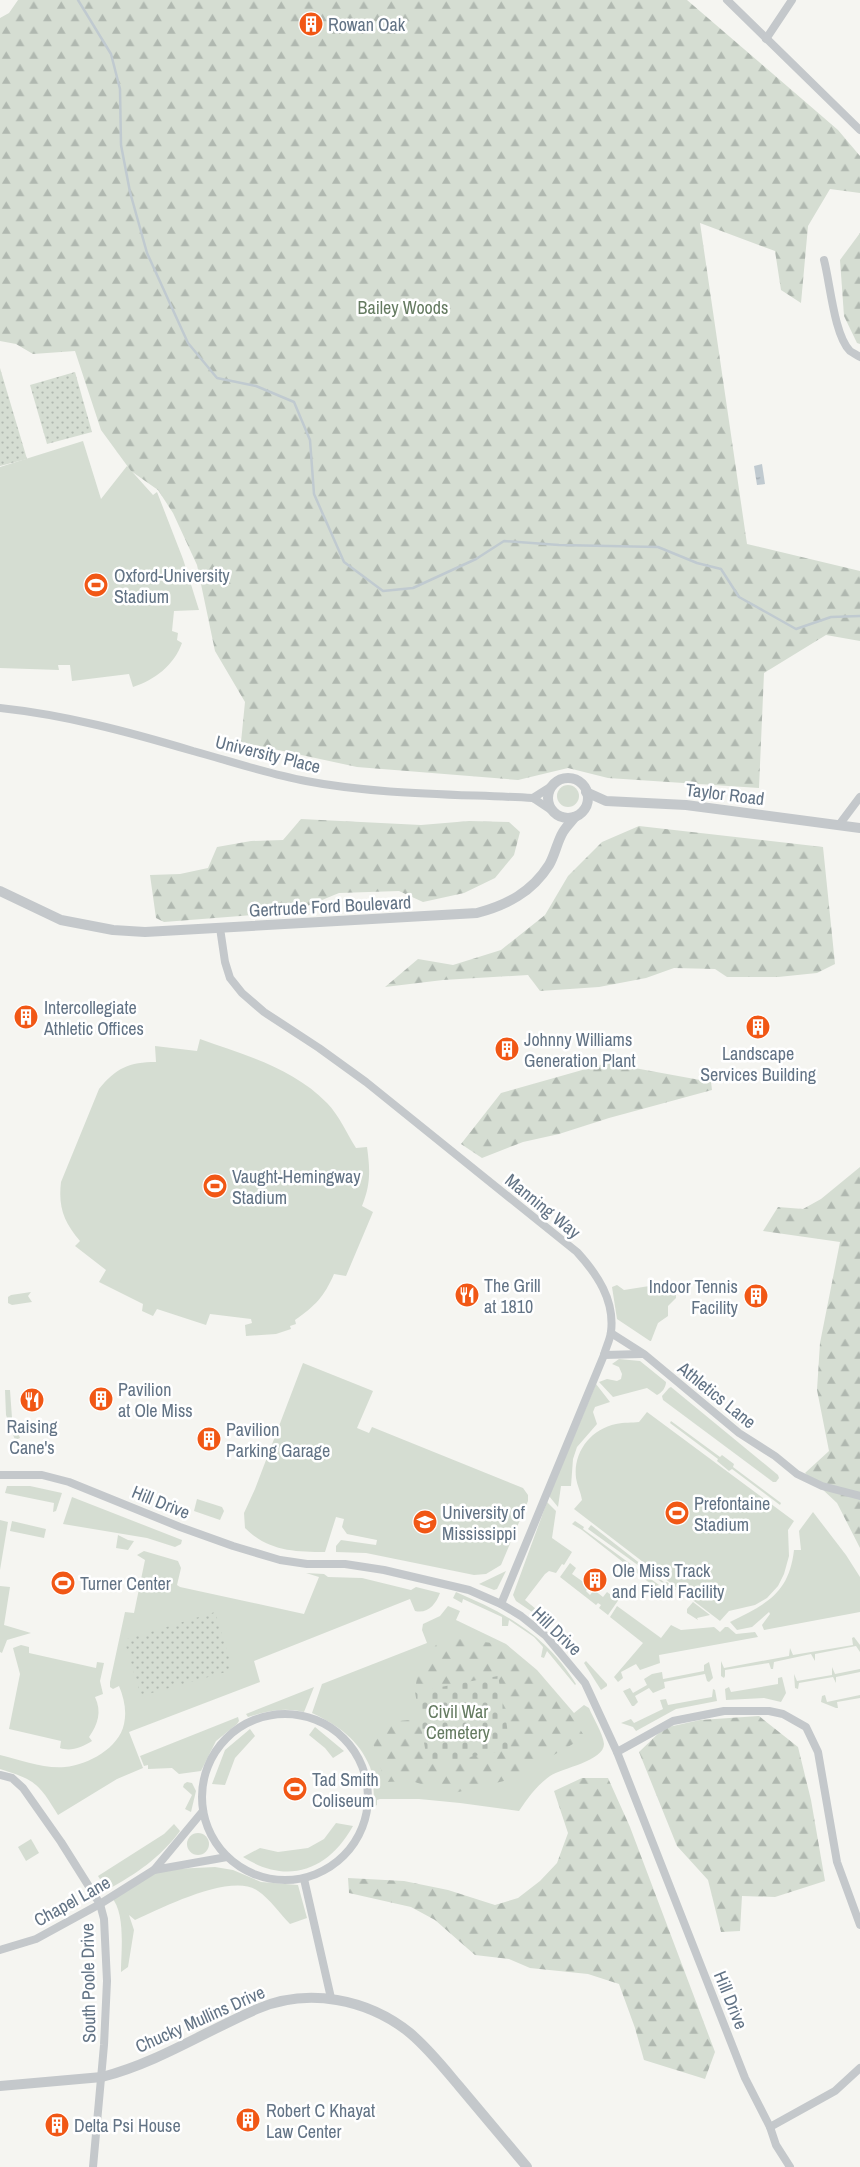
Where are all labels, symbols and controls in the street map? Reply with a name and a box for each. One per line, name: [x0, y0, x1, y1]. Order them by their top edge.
building icon: Rowan Oak: [298, 11, 324, 37]
place label: Rowan Oak: [328, 12, 406, 37]
park label: Bailey Woods: [358, 295, 448, 320]
place label: Oxford-University Stadium: [114, 563, 230, 609]
sports icon: Oxford-University Stadium: [83, 572, 109, 598]
street label: University Place: [213, 729, 323, 779]
street label: Taylor Road: [684, 777, 766, 811]
street label: Gertrude Ford Boulevard: [248, 889, 412, 923]
place label: Intercollegiate Athletic Offices: [43, 995, 144, 1041]
building icon: Intercollegiate Athletic Offices: [13, 1004, 39, 1030]
building icon: Landscape Services Building: [745, 1014, 771, 1040]
place label: Johnny Williams Generation Plant: [524, 1027, 636, 1073]
building icon: Johnny Williams Generation Plant: [494, 1036, 520, 1062]
place label: Landscape Services Building: [700, 1041, 817, 1087]
place label: Vaught-Hemingway Stadium: [232, 1164, 361, 1210]
street label: Manning Way: [500, 1168, 587, 1245]
sports icon: Vaught-Hemingway Stadium: [202, 1173, 228, 1199]
place label: The Grill at 1810: [484, 1273, 541, 1319]
place label: Indoor Tennis Facility: [649, 1274, 739, 1320]
restaurant icon: The Grill at 1810: [454, 1282, 480, 1308]
building icon: Indoor Tennis Facility: [743, 1283, 769, 1309]
street label: Athletics Lane: [672, 1355, 761, 1434]
place label: Pavilion at Ole Miss: [118, 1377, 193, 1423]
building icon: Pavilion at Ole Miss: [88, 1386, 114, 1412]
restaurant icon: Raising Cane's: [19, 1387, 45, 1413]
place label: Raising Cane's: [7, 1414, 58, 1460]
place label: Pavilion Parking Garage: [226, 1417, 330, 1463]
building icon: Pavilion Parking Garage: [196, 1426, 222, 1452]
street label: Hill Drive: [128, 1479, 194, 1525]
place label: Prefontaine Stadium: [694, 1491, 770, 1537]
place label: University of Mississippi: [442, 1500, 526, 1546]
sports icon: Prefontaine Stadium: [664, 1500, 690, 1526]
school or university icon: University of Mississippi: [412, 1509, 438, 1535]
place label: Ole Miss Track and Field Facility: [612, 1558, 725, 1604]
building icon: Ole Miss Track and Field Facility: [582, 1567, 608, 1593]
sports icon: Turner Center: [50, 1570, 76, 1596]
place label: Turner Center: [80, 1571, 171, 1596]
street label: Hill Drive: [526, 1601, 588, 1661]
park label: Civil War Cemetery: [426, 1699, 491, 1745]
place label: Tad Smith Coliseum: [312, 1767, 379, 1813]
sports icon: Tad Smith Coliseum: [282, 1776, 308, 1802]
street label: Chapel Lane: [29, 1870, 115, 1932]
street label: South Poole Drive: [74, 1923, 102, 2043]
street label: Hill Drive: [708, 1967, 754, 2033]
street label: Chucky Mullins Drive: [131, 1979, 269, 2059]
place label: Robert C Khayat Law Center: [266, 2098, 375, 2144]
building icon: Robert C Khayat Law Center: [235, 2107, 261, 2133]
building icon: Delta Psi House: [44, 2112, 70, 2138]
place label: Delta Psi House: [74, 2113, 181, 2138]

